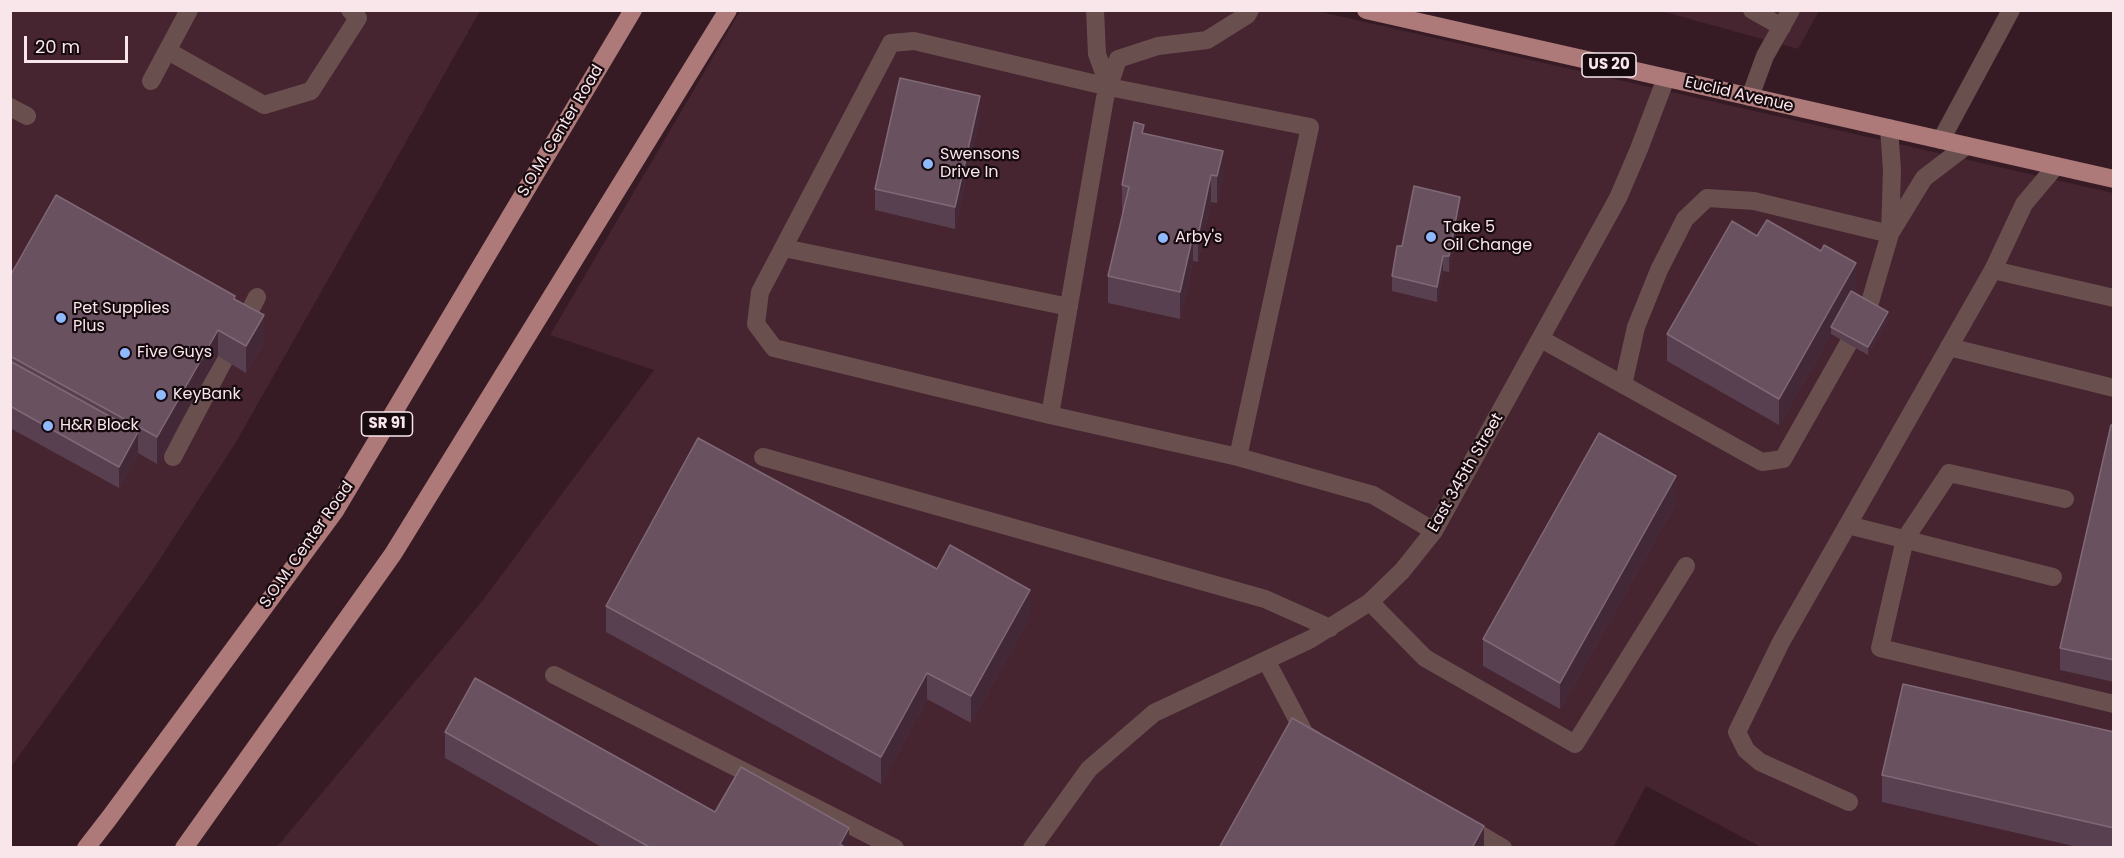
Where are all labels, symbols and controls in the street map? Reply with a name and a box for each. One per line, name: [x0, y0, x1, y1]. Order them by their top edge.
scale bar: [27, 24, 130, 62]
text: 20 m: [35, 34, 80, 59]
road number: US 20: [1582, 53, 1636, 77]
street label: S.O.M. Center Road: [514, 62, 608, 200]
street label: Euclid Avenue: [1683, 73, 1795, 117]
place label: Swensons Drive In: [940, 145, 1020, 183]
marker: Swensons Drive In: [921, 157, 935, 171]
place label: Take 5 Oil Change: [1443, 218, 1532, 256]
place label: Arby's: [1175, 228, 1222, 248]
marker: Take 5 Oil Change: [1424, 230, 1438, 244]
marker: Arby's: [1156, 231, 1170, 245]
place label: Pet Supplies Plus: [73, 299, 170, 337]
marker: Pet Supplies Plus: [54, 311, 68, 325]
place label: Five Guys: [137, 343, 212, 363]
marker: Five Guys: [118, 346, 132, 360]
place label: KeyBank: [173, 385, 241, 405]
marker: KeyBank: [154, 388, 168, 402]
street label: East 345th Street: [1424, 410, 1508, 536]
road number: SR 91: [362, 412, 412, 436]
place label: H&R Block: [60, 416, 139, 436]
marker: H&R Block: [41, 419, 55, 433]
street label: S.O.M. Center Road: [256, 478, 358, 612]

